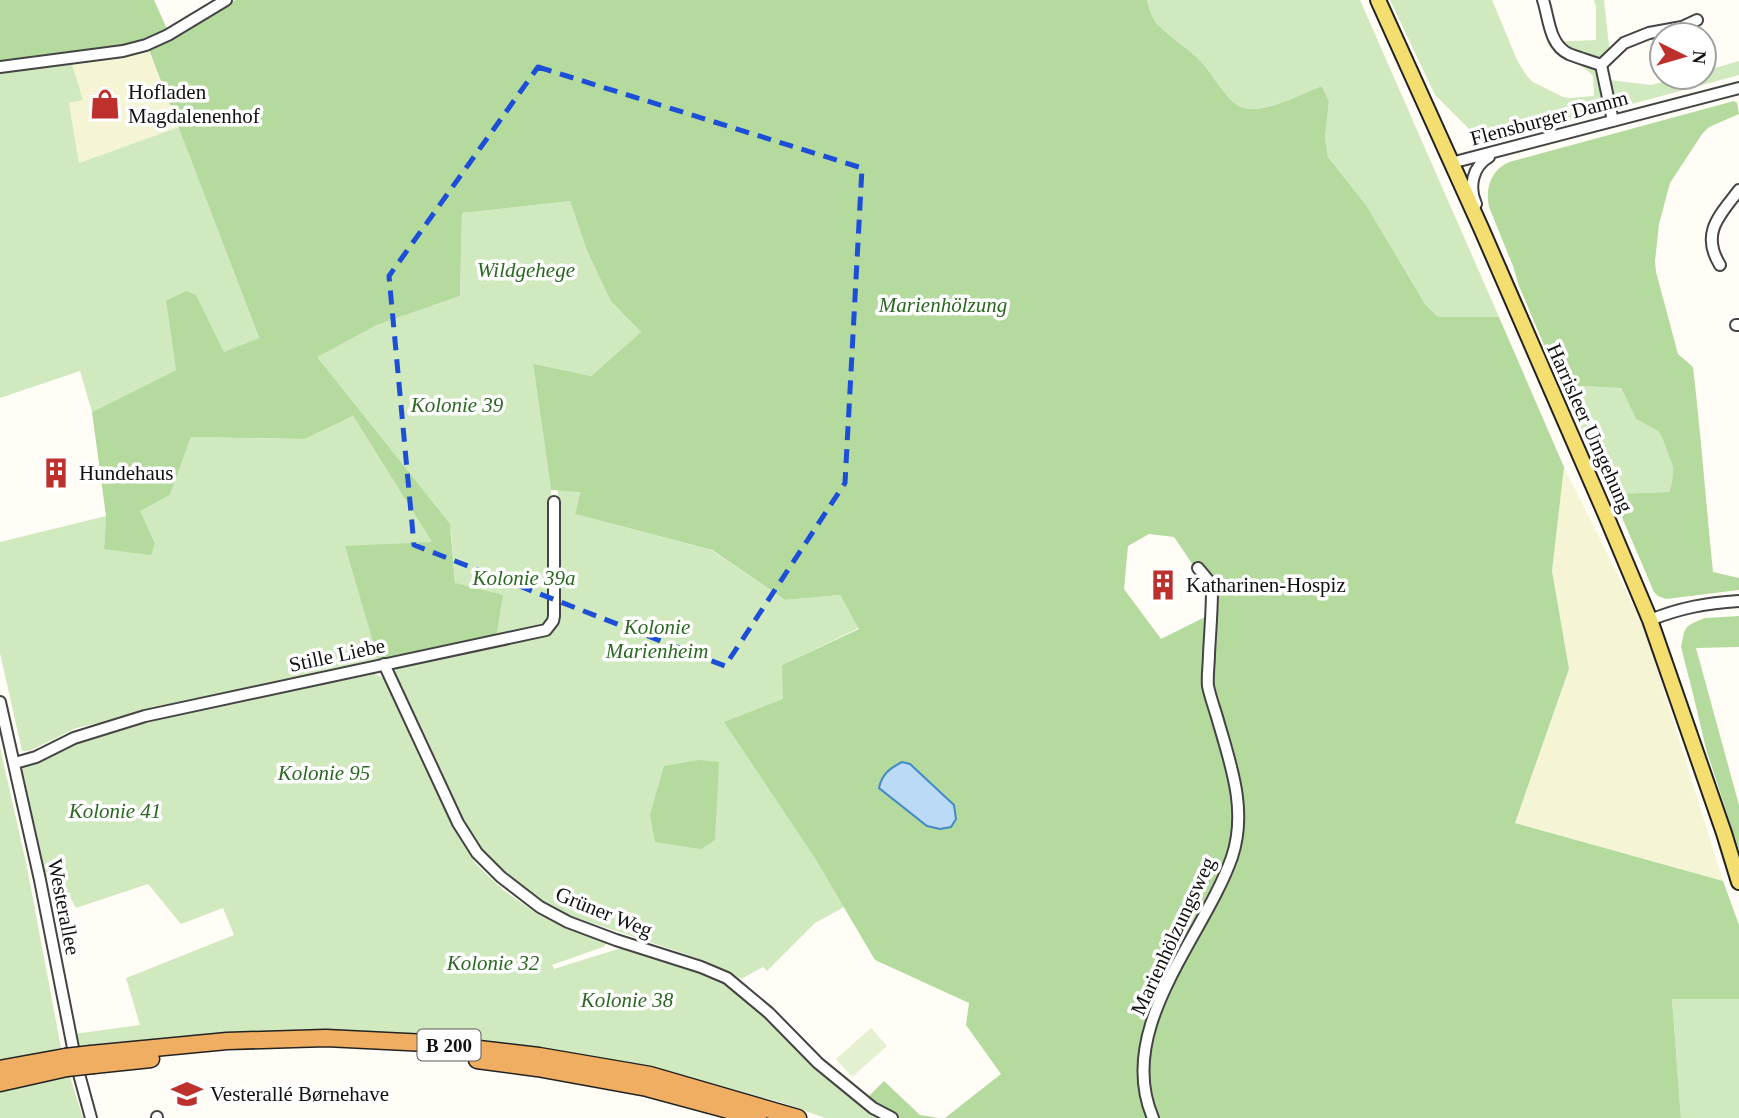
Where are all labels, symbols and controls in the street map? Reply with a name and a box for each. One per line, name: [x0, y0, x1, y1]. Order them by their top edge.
north arrow: [1648, 21, 1718, 91]
text: N: [1688, 50, 1710, 65]
place label: Hofladen Magdalenenhof: [128, 80, 260, 128]
street label: Flensburger Damm: [1467, 85, 1631, 151]
shop icon: Hofladen Magdalenenhof: [88, 87, 122, 121]
park label: Wildgehege: [477, 258, 575, 282]
park label: Marienhölzung: [878, 293, 1007, 317]
street label: Harrisleer Umgehung: [1542, 340, 1638, 517]
park label: Kolonie 39: [410, 393, 504, 417]
building icon: Hundehaus: [39, 456, 73, 490]
place label: Hundehaus: [79, 461, 173, 485]
park label: Kolonie 39a: [471, 566, 576, 590]
building icon: Katharinen-Hospiz: [1146, 568, 1180, 602]
place label: Katharinen-Hospiz: [1186, 573, 1346, 597]
park label: Kolonie Marienheim: [605, 615, 708, 663]
street label: Stille Liebe: [287, 633, 387, 677]
park label: Kolonie 95: [277, 761, 370, 785]
park label: Kolonie 41: [68, 799, 161, 823]
street label: Marienhölzungsweg: [1126, 853, 1220, 1019]
street label: Westerallee: [43, 857, 85, 957]
street label: Grüner Weg: [552, 882, 656, 942]
park label: Kolonie 32: [446, 951, 540, 975]
park label: Kolonie 38: [580, 988, 674, 1012]
road number: B 200: [418, 1030, 480, 1060]
school or university icon: Vesterallé Børnehave: [170, 1077, 204, 1111]
place label: Vesterallé Børnehave: [210, 1082, 389, 1106]

